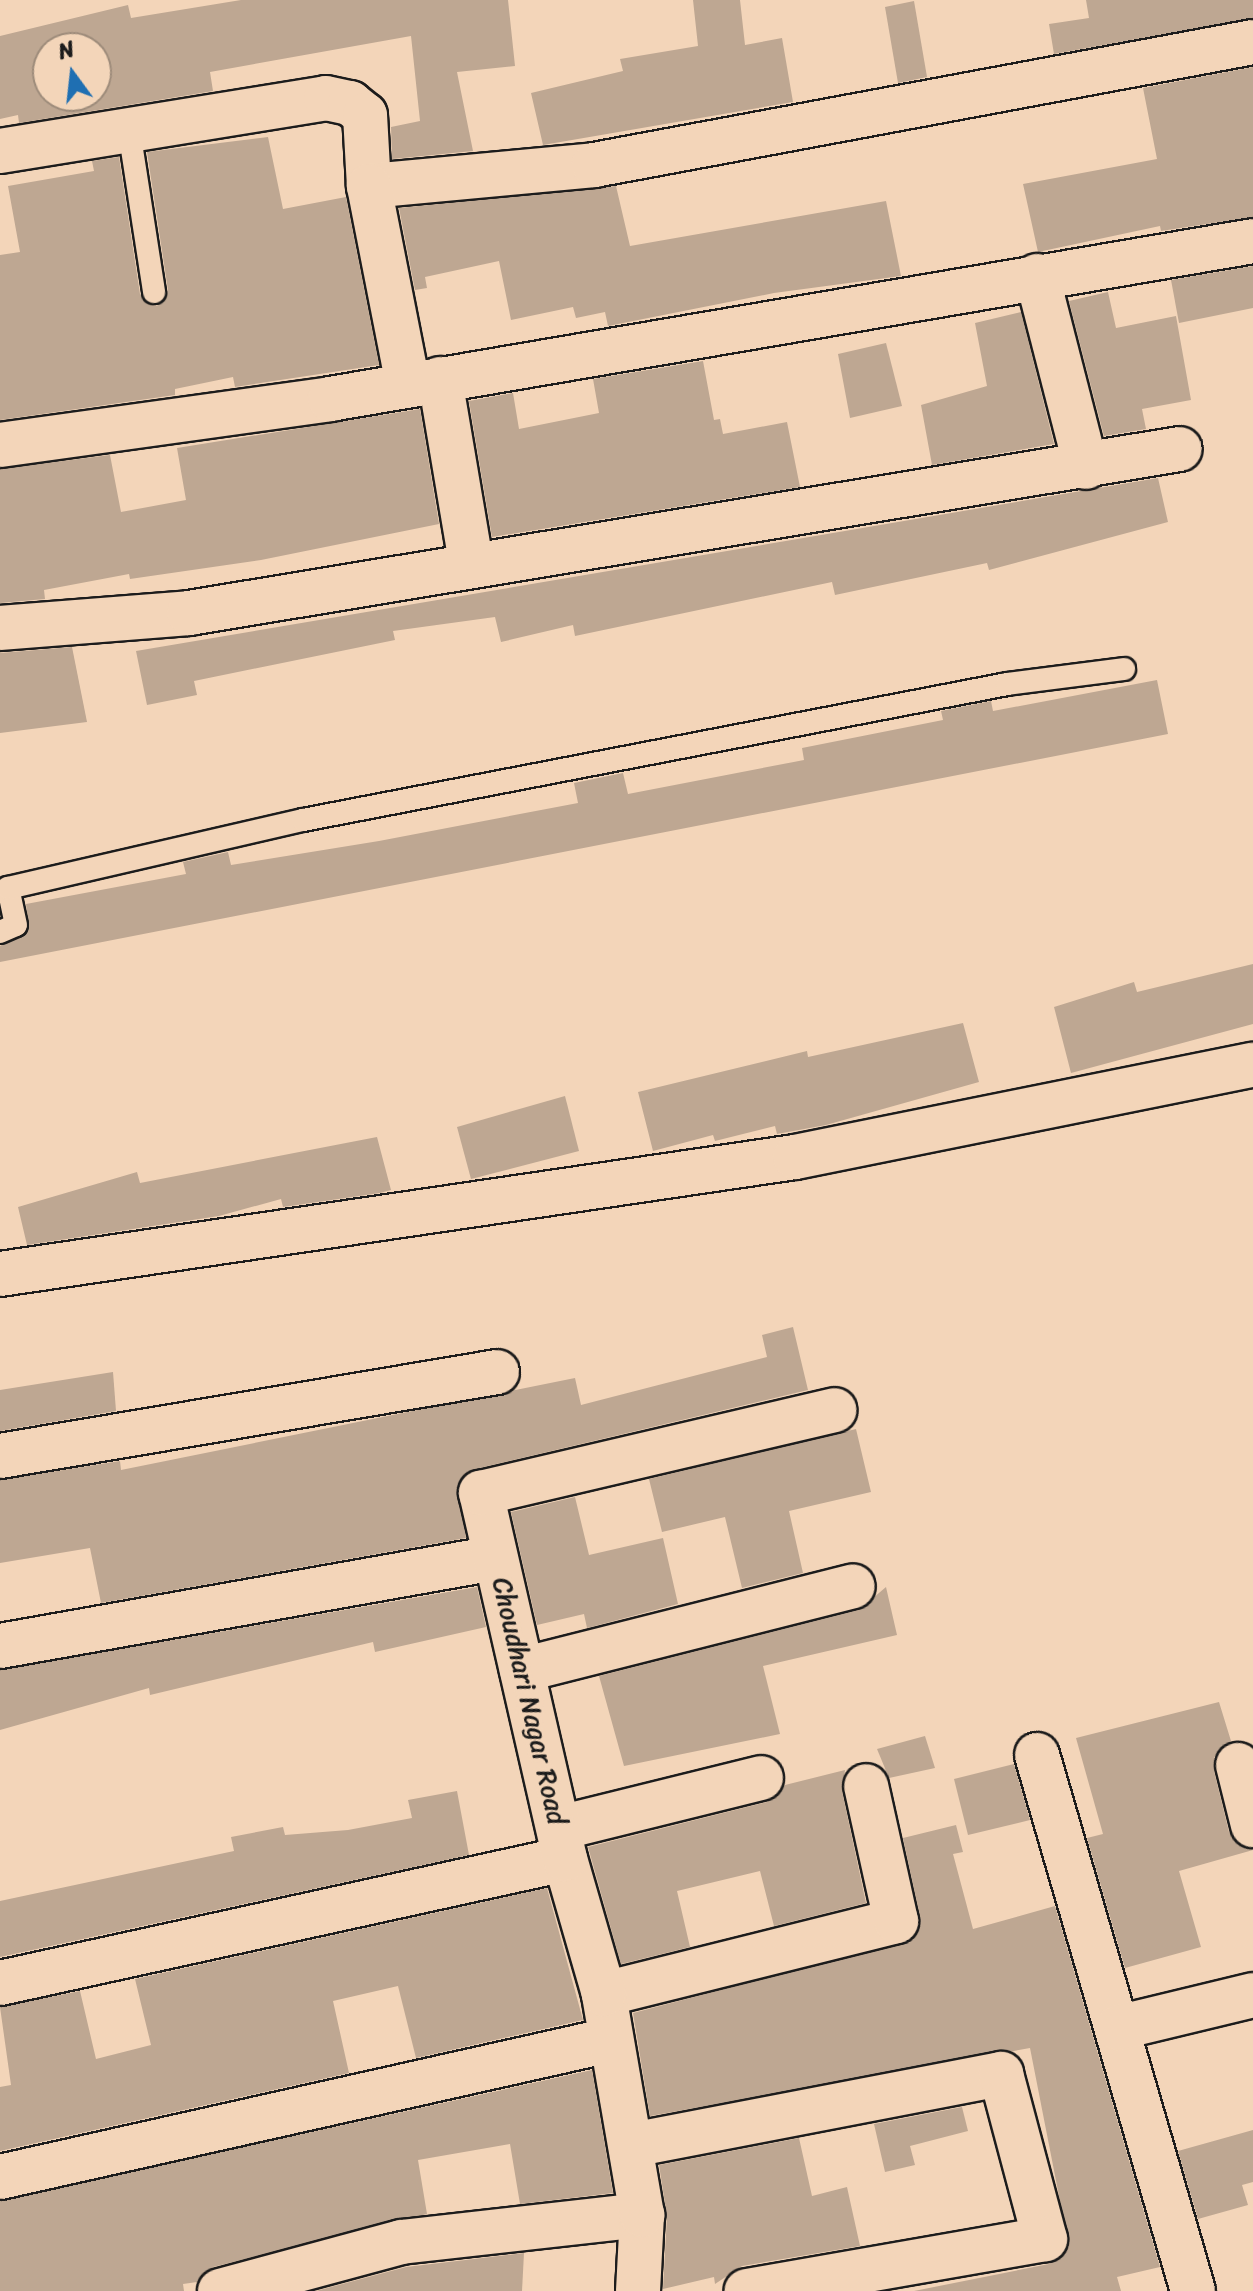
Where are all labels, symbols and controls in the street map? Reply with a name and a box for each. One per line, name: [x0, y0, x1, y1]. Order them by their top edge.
text: N: [54, 29, 79, 71]
north arrow: [32, 32, 112, 112]
street label: Choudhari Nagar Road: [485, 1575, 573, 1827]

